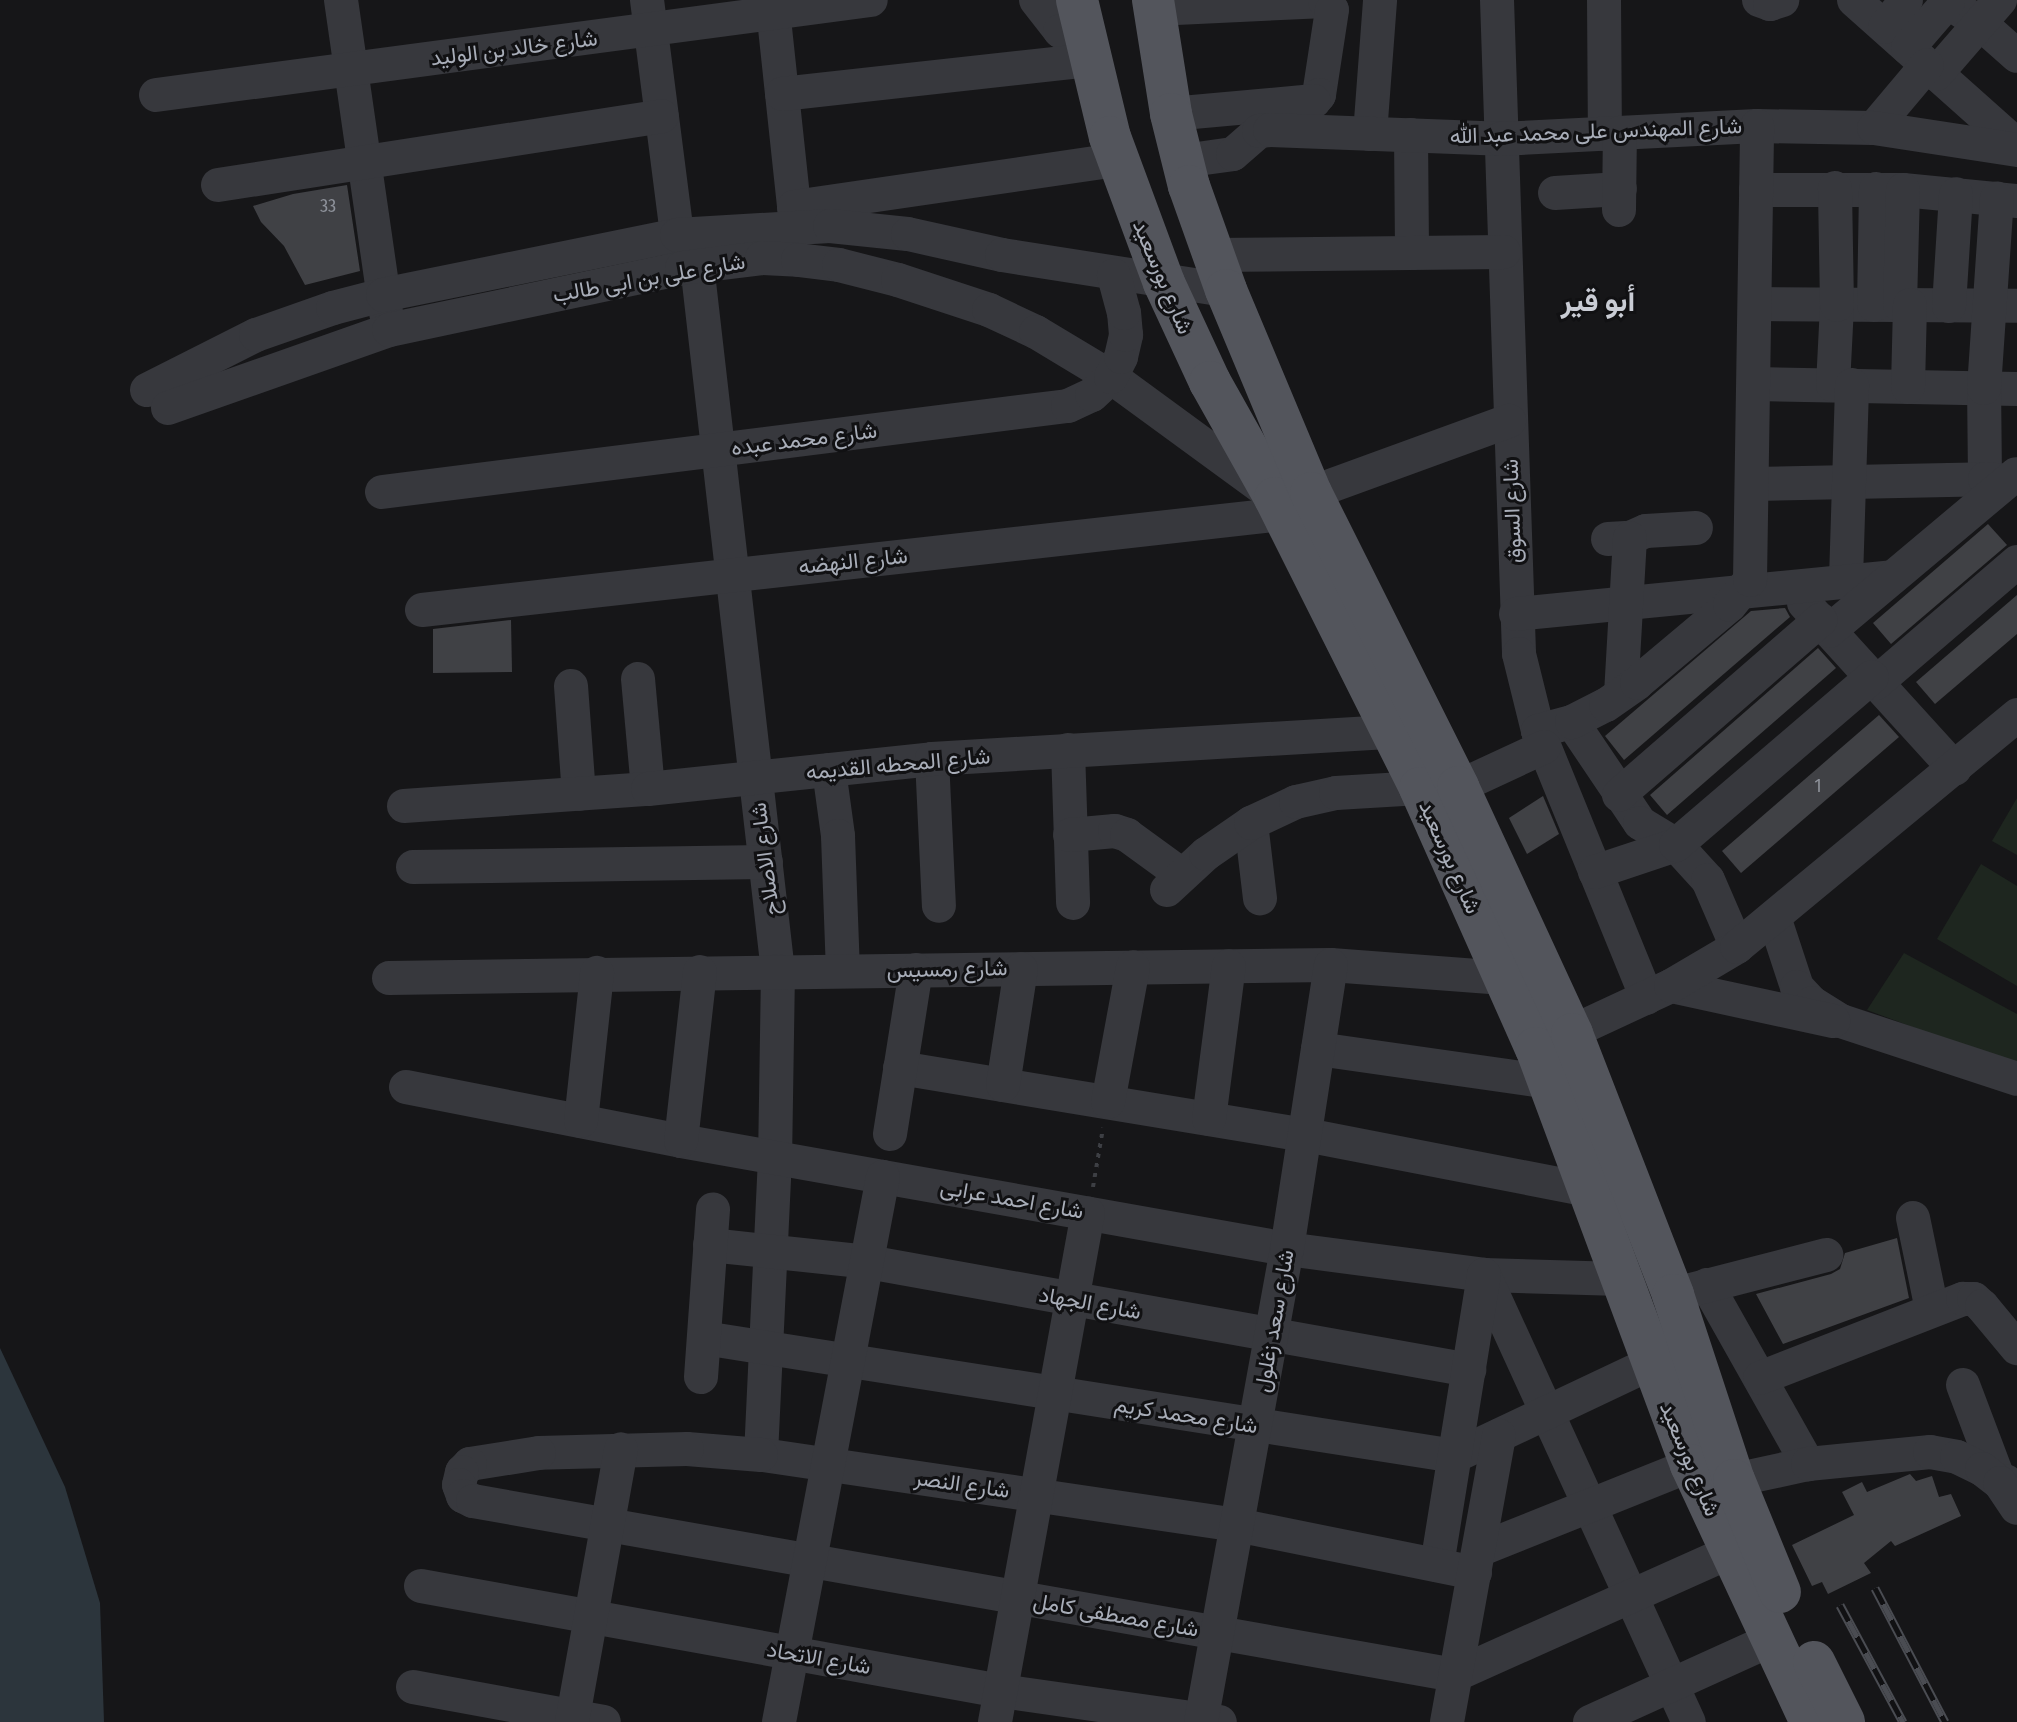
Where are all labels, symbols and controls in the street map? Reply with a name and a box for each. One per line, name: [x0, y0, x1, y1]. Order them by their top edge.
street label: شارع خالد بن الوليد: [429, 25, 599, 71]
street label: شارع المهندس على محمد عبد الله: [1449, 113, 1743, 149]
house number: 33: [320, 195, 336, 217]
street label: شارع بورسعيد: [1127, 216, 1199, 338]
street label: شارع على بن ابى طالب: [551, 248, 747, 308]
district label: أبو قير: [1561, 283, 1635, 319]
street label: شارع محمد عبده: [730, 417, 878, 461]
street label: شارع السوق: [1497, 458, 1527, 564]
street label: شارع النهضه: [797, 542, 909, 580]
street label: شارع المحطه القديمه: [805, 743, 991, 785]
house number: 1: [1814, 775, 1822, 797]
street label: شارع بورسعيد: [1413, 796, 1487, 918]
street label: شارع الاصلاح: [745, 801, 785, 917]
street label: شارع رمسيس: [886, 955, 1008, 983]
street label: شارع احمد عرابى: [938, 1173, 1086, 1225]
street label: شارع سعد زغلول: [1248, 1248, 1300, 1394]
street label: شارع الجهاد: [1037, 1281, 1143, 1325]
street label: شارع محمد كريم: [1112, 1391, 1260, 1439]
street label: شارع بورسعيد: [1654, 1398, 1726, 1520]
street label: شارع النصر: [913, 1464, 1011, 1504]
street label: شارع مصطفى كامل: [1031, 1587, 1201, 1643]
street label: شارع الاتحاد: [765, 1636, 873, 1680]

